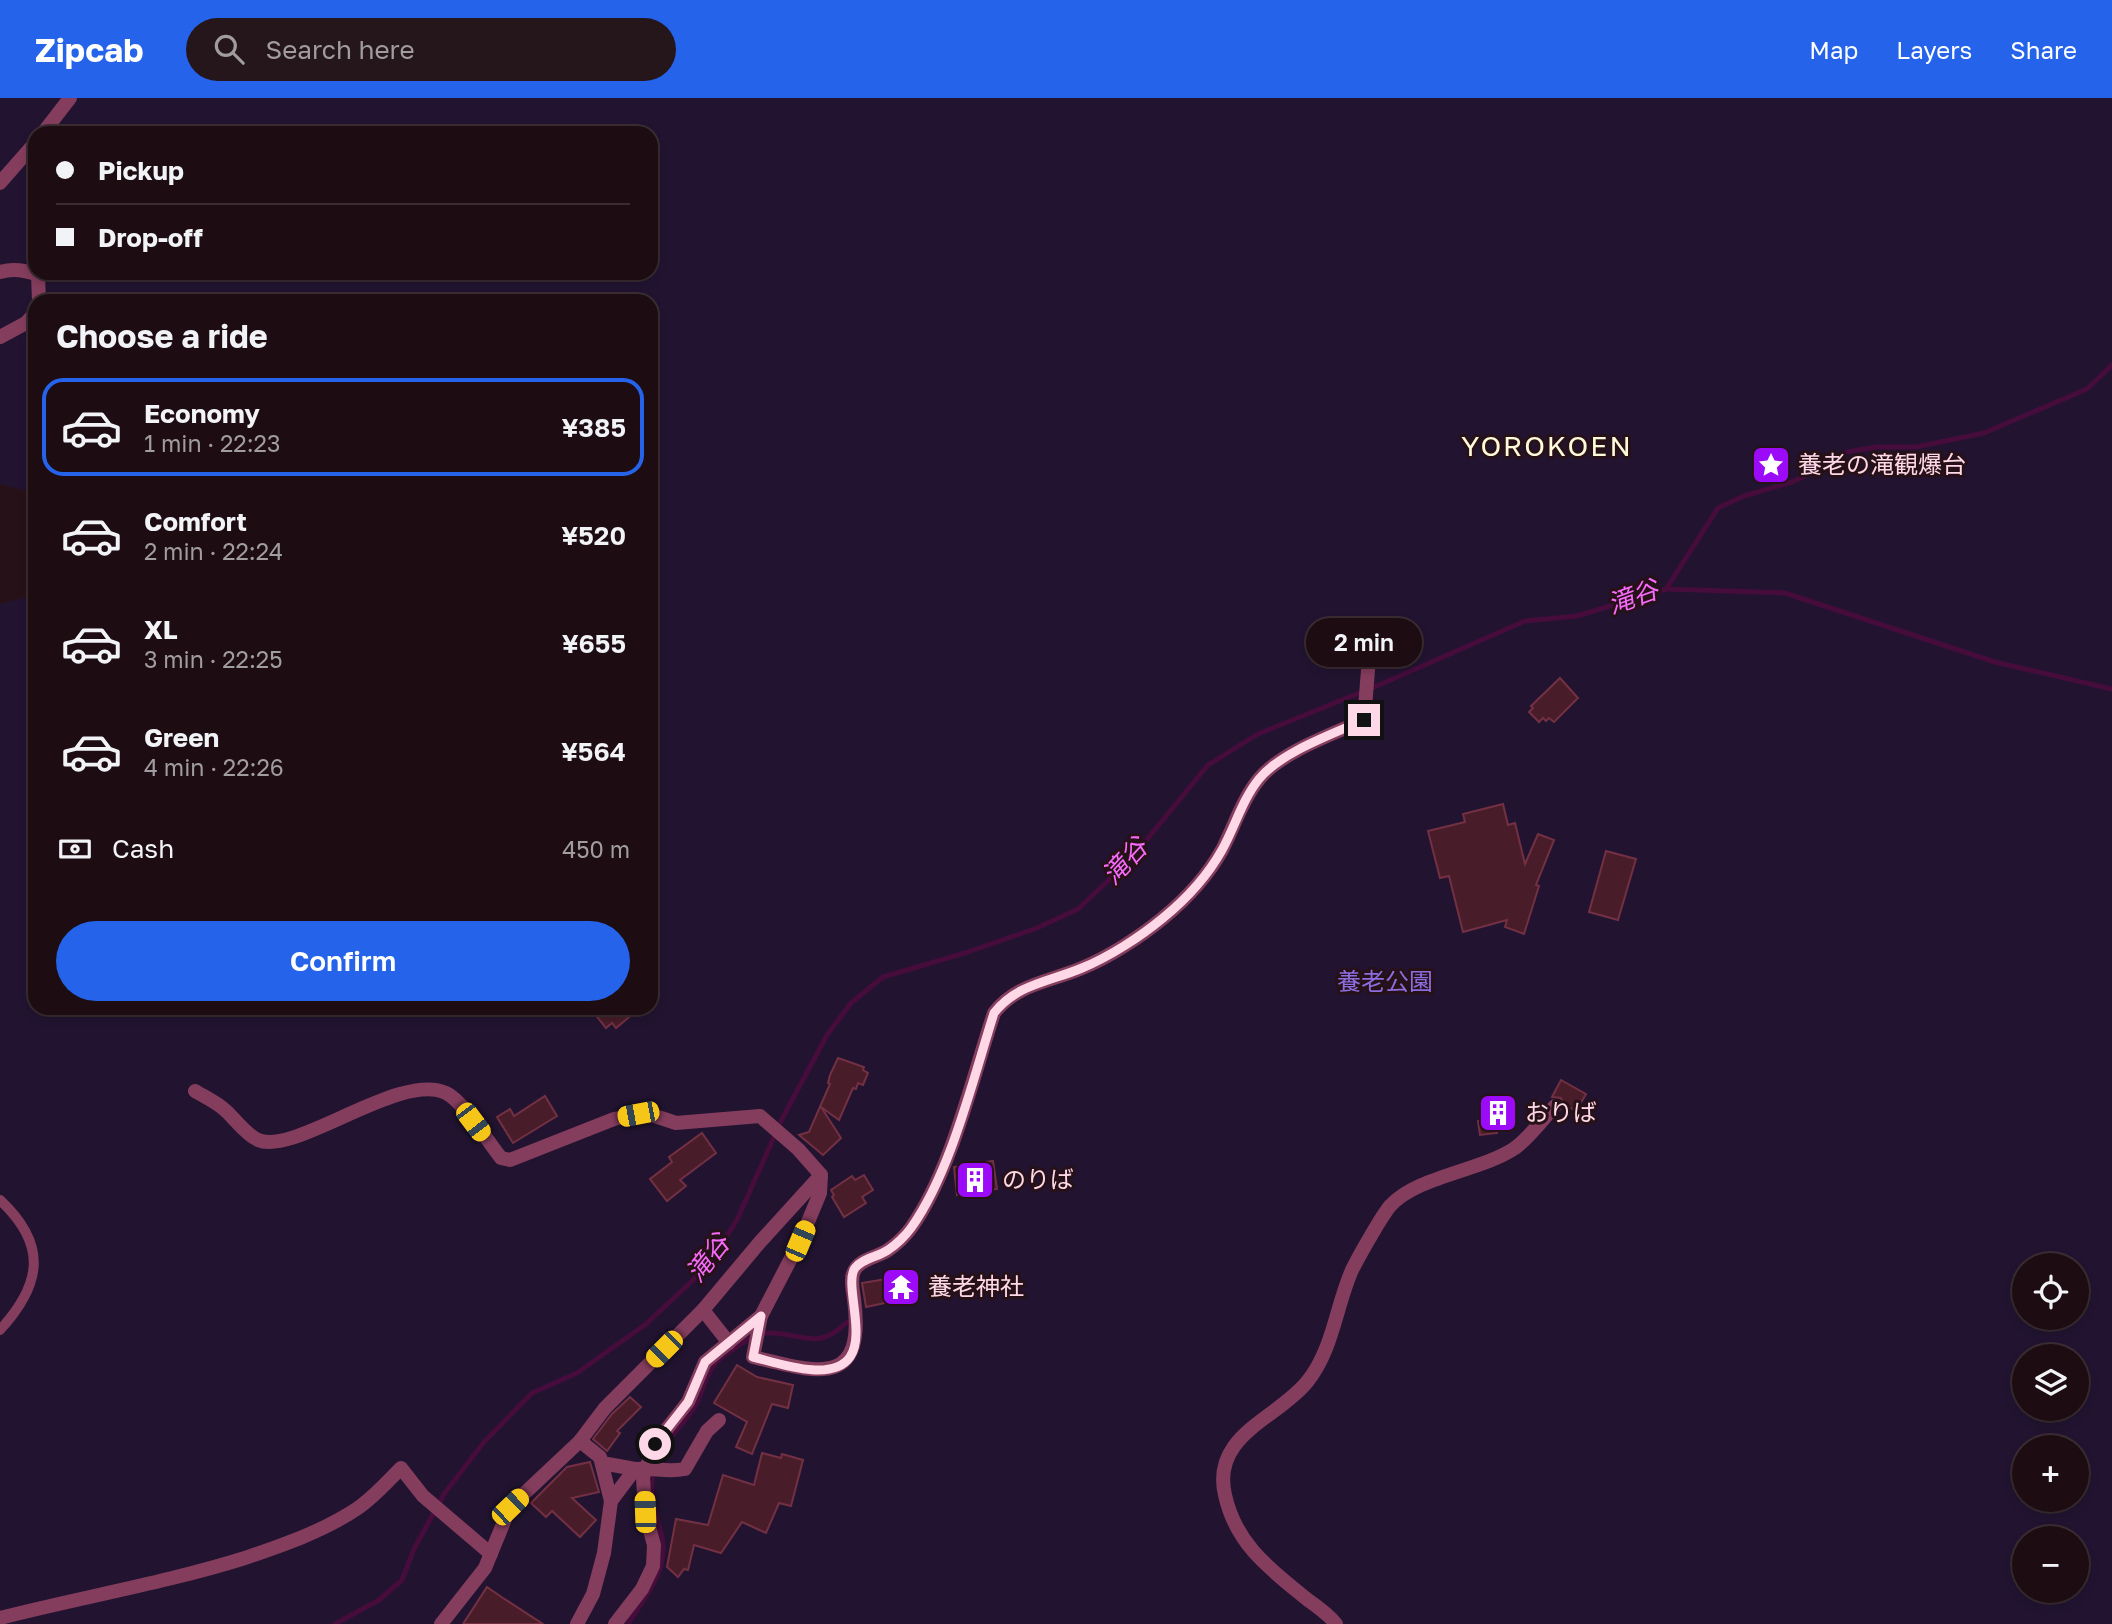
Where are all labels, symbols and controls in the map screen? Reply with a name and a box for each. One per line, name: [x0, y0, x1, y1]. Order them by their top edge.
search box: [186, 18, 676, 81]
text: Zipcab: [35, 30, 144, 69]
icon: search: [210, 30, 248, 68]
text: Search here: [266, 34, 415, 65]
text: Map: [1809, 35, 1858, 64]
text: Layers: [1896, 35, 1972, 64]
text: Share: [2010, 35, 2077, 64]
text: Pickup: [98, 155, 184, 186]
text: Drop-off: [98, 222, 203, 253]
text: Choose a ride: [56, 317, 268, 355]
icon: car: [60, 396, 123, 459]
text: Economy: [144, 398, 260, 429]
text: ¥385: [561, 412, 626, 443]
text: 1 min · 22:23: [144, 429, 280, 457]
district label: YOROKOEN: [1461, 429, 1633, 462]
place icon: 養老の滝観爆台: [1750, 444, 1792, 486]
place label: 養老の滝観爆台: [1798, 449, 1966, 478]
icon: car: [60, 504, 123, 567]
text: Comfort: [144, 506, 247, 537]
text: ¥520: [561, 520, 626, 551]
text: 2 min · 22:24: [144, 537, 283, 565]
water label: 滝谷: [1603, 572, 1664, 620]
icon: car: [60, 612, 123, 675]
text: XL: [144, 614, 178, 645]
callout: 2 min: [1306, 618, 1422, 668]
text: ¥655: [562, 628, 626, 659]
text: 2 min: [1334, 628, 1394, 656]
text: 3 min · 22:25: [144, 645, 283, 673]
route end: [1348, 704, 1380, 736]
icon: car: [60, 720, 123, 783]
text: Green: [144, 722, 219, 753]
text: ¥564: [561, 736, 626, 767]
text: 4 min · 22:26: [144, 753, 284, 781]
icon: cash: [56, 830, 94, 868]
water label: 滝谷: [1096, 830, 1155, 890]
text: Cash: [112, 833, 174, 864]
text: 450 m: [562, 835, 630, 863]
button: Confirm: [56, 921, 630, 1001]
park label: 養老公園: [1337, 966, 1433, 995]
building icon: おりば: [1477, 1092, 1519, 1134]
place label: おりば: [1525, 1097, 1597, 1126]
car: [452, 1099, 495, 1145]
car: [616, 1100, 661, 1128]
building icon: のりば: [954, 1159, 996, 1201]
place label: のりば: [1002, 1164, 1074, 1193]
car: [783, 1218, 818, 1264]
water label: 滝谷: [679, 1226, 737, 1288]
map controls: [2012, 1253, 2089, 1603]
button: locate: [2012, 1253, 2089, 1330]
temple icon: 養老神社: [880, 1266, 922, 1308]
place label: 養老神社: [928, 1271, 1024, 1300]
car: [642, 1327, 687, 1371]
button: layers: [2012, 1344, 2089, 1421]
route start: [639, 1428, 671, 1460]
button: +: [2012, 1435, 2089, 1512]
car: [488, 1485, 533, 1529]
car: [634, 1491, 657, 1533]
button: −: [2012, 1526, 2089, 1603]

